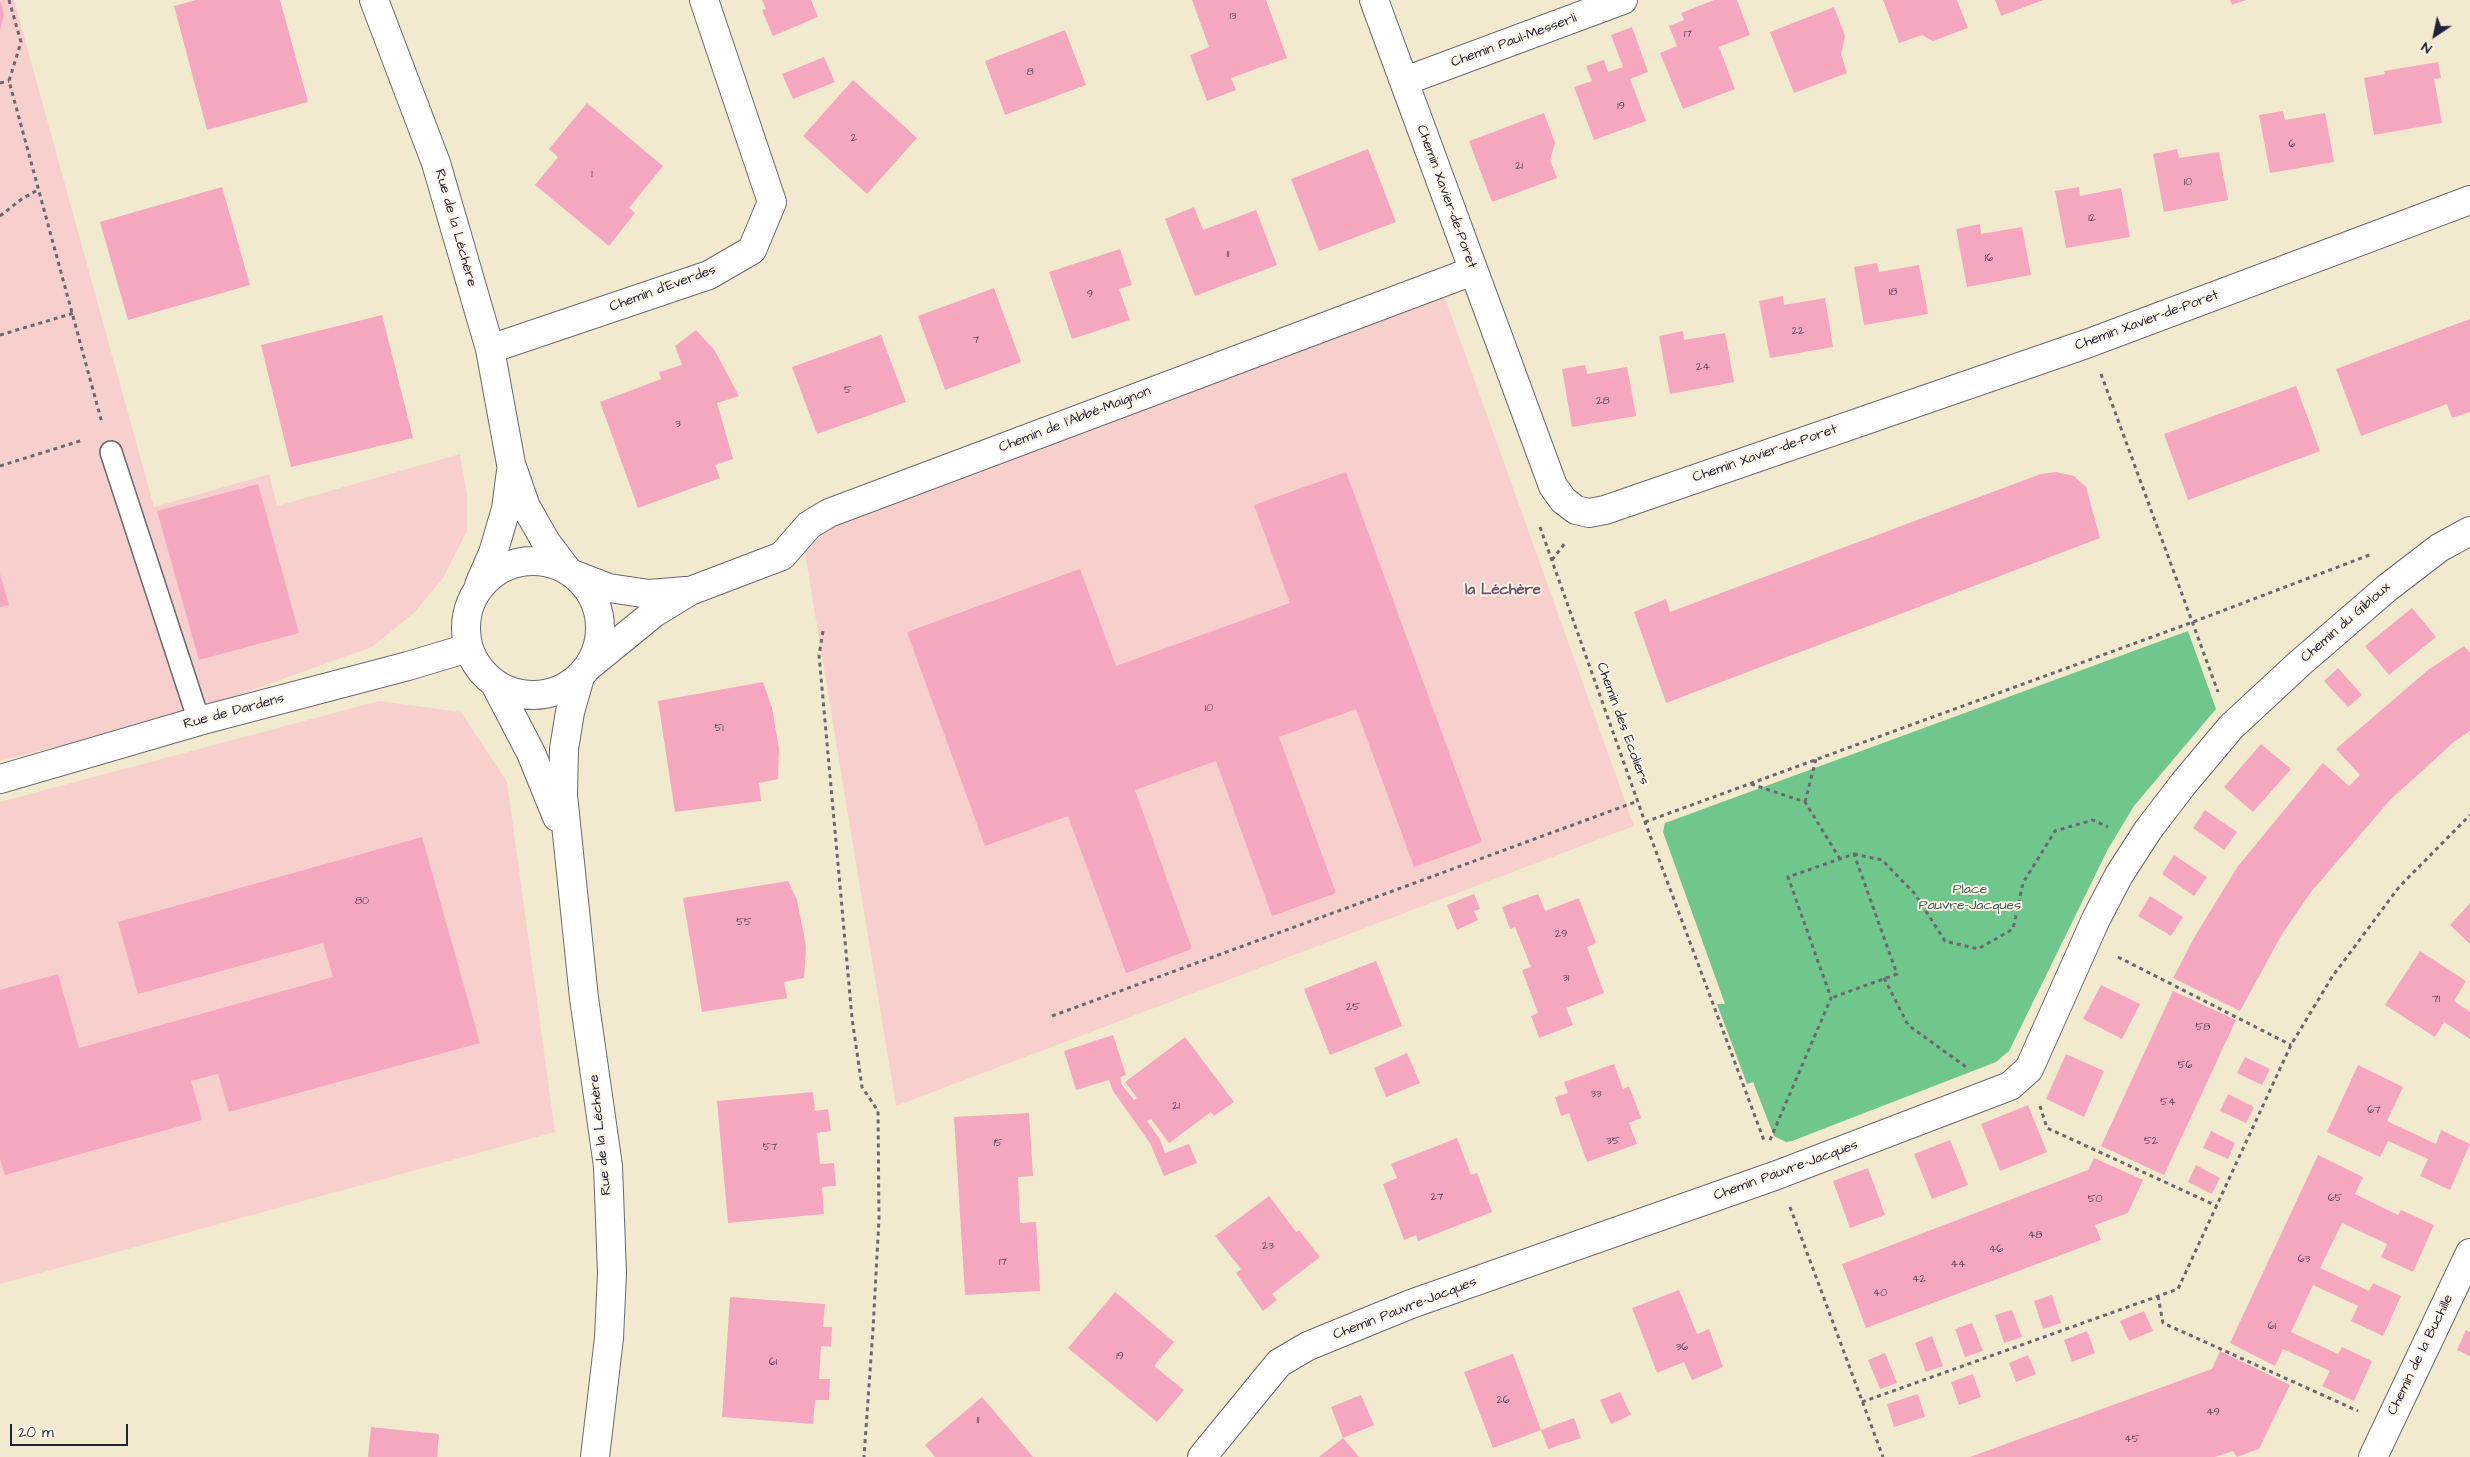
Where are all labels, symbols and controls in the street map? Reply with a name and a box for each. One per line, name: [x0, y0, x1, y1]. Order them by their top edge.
house number: 13: [1229, 10, 1237, 24]
street label: Chemin Paul-Messerli: [1449, 10, 1579, 72]
north arrow: [2410, 10, 2460, 60]
house number: 17: [1684, 28, 1692, 42]
text: N: [2417, 37, 2436, 58]
house number: 8: [1026, 66, 1034, 80]
house number: 19: [1617, 100, 1625, 114]
street label: Chemin Xavier-de-Poret: [1412, 123, 1480, 271]
house number: 2: [851, 132, 857, 146]
house number: 6: [2289, 138, 2295, 152]
house number: 21: [1515, 160, 1523, 174]
street label: Rue de la Léchère: [430, 167, 480, 289]
house number: 1: [591, 168, 593, 182]
house number: 10: [2184, 176, 2192, 190]
house number: 12: [2088, 212, 2096, 226]
house number: 11: [1227, 248, 1229, 262]
house number: 16: [1985, 252, 1993, 266]
street label: Chemin d'Everdes: [607, 262, 719, 316]
house number: 18: [1889, 286, 1897, 300]
street label: Chemin Xavier-de-Poret: [2073, 287, 2221, 355]
house number: 9: [1087, 288, 1093, 302]
house number: 22: [1792, 325, 1804, 339]
house number: 7: [973, 334, 979, 348]
house number: 24: [1696, 361, 1710, 375]
street label: Chemin de l'Abbé-Maignon: [997, 383, 1153, 457]
house number: 5: [844, 384, 852, 398]
house number: 28: [1596, 395, 1610, 409]
house number: 3: [675, 418, 681, 432]
street label: Chemin Xavier-de-Poret: [1691, 421, 1839, 487]
street label: Chemin du Gibloux: [2298, 579, 2394, 667]
district label: la Léchère: [1465, 582, 1541, 600]
street label: Chemin des Ecoliers: [1592, 660, 1652, 788]
street label: Rue de Dardens: [182, 691, 286, 733]
house number: 10: [1205, 702, 1213, 716]
house number: 51: [714, 722, 724, 736]
park label: Place Pauvre-Jacques: [1919, 882, 2021, 914]
house number: 80: [355, 895, 369, 909]
house number: 55: [736, 916, 752, 930]
house number: 29: [1555, 928, 1567, 942]
house number: 31: [1562, 972, 1570, 986]
house number: 71: [2432, 993, 2440, 1007]
house number: 25: [1346, 1001, 1360, 1015]
house number: 58: [2196, 1021, 2210, 1035]
house number: 56: [2178, 1059, 2192, 1073]
street label: Rue de la Léchère: [586, 1074, 616, 1196]
house number: 33: [1590, 1088, 1602, 1102]
house number: 54: [2160, 1096, 2176, 1110]
house number: 21: [1172, 1100, 1180, 1114]
house number: 67: [2367, 1104, 2381, 1118]
house number: 35: [1606, 1135, 1620, 1149]
house number: 52: [2144, 1135, 2158, 1149]
house number: 15: [993, 1137, 1003, 1151]
street label: Chemin Pauvre-Jacques: [1712, 1137, 1860, 1205]
house number: 57: [763, 1141, 777, 1155]
house number: 27: [1430, 1191, 1444, 1205]
house number: 65: [2328, 1192, 2342, 1206]
house number: 50: [2088, 1193, 2102, 1207]
house number: 48: [2028, 1229, 2042, 1243]
house number: 23: [1262, 1240, 1274, 1254]
house number: 46: [1989, 1243, 2003, 1257]
house number: 63: [2298, 1253, 2310, 1267]
house number: 17: [999, 1256, 1007, 1270]
house number: 44: [1951, 1258, 1965, 1272]
house number: 42: [1912, 1273, 1926, 1287]
street label: Chemin Pauvre-Jacques: [1331, 1274, 1479, 1344]
house number: 40: [1873, 1287, 1887, 1301]
street label: Chemin de la Buchille: [2384, 1292, 2458, 1418]
house number: 61: [2268, 1320, 2276, 1334]
house number: 36: [1676, 1341, 1688, 1355]
house number: 19: [1116, 1350, 1124, 1364]
house number: 61: [769, 1356, 777, 1370]
house number: 26: [1496, 1394, 1510, 1408]
house number: 49: [2206, 1406, 2220, 1420]
scale bar: [12, 1414, 130, 1446]
house number: 11: [977, 1414, 979, 1428]
text: 20 m: [18, 1422, 54, 1443]
house number: 45: [2124, 1433, 2140, 1447]

